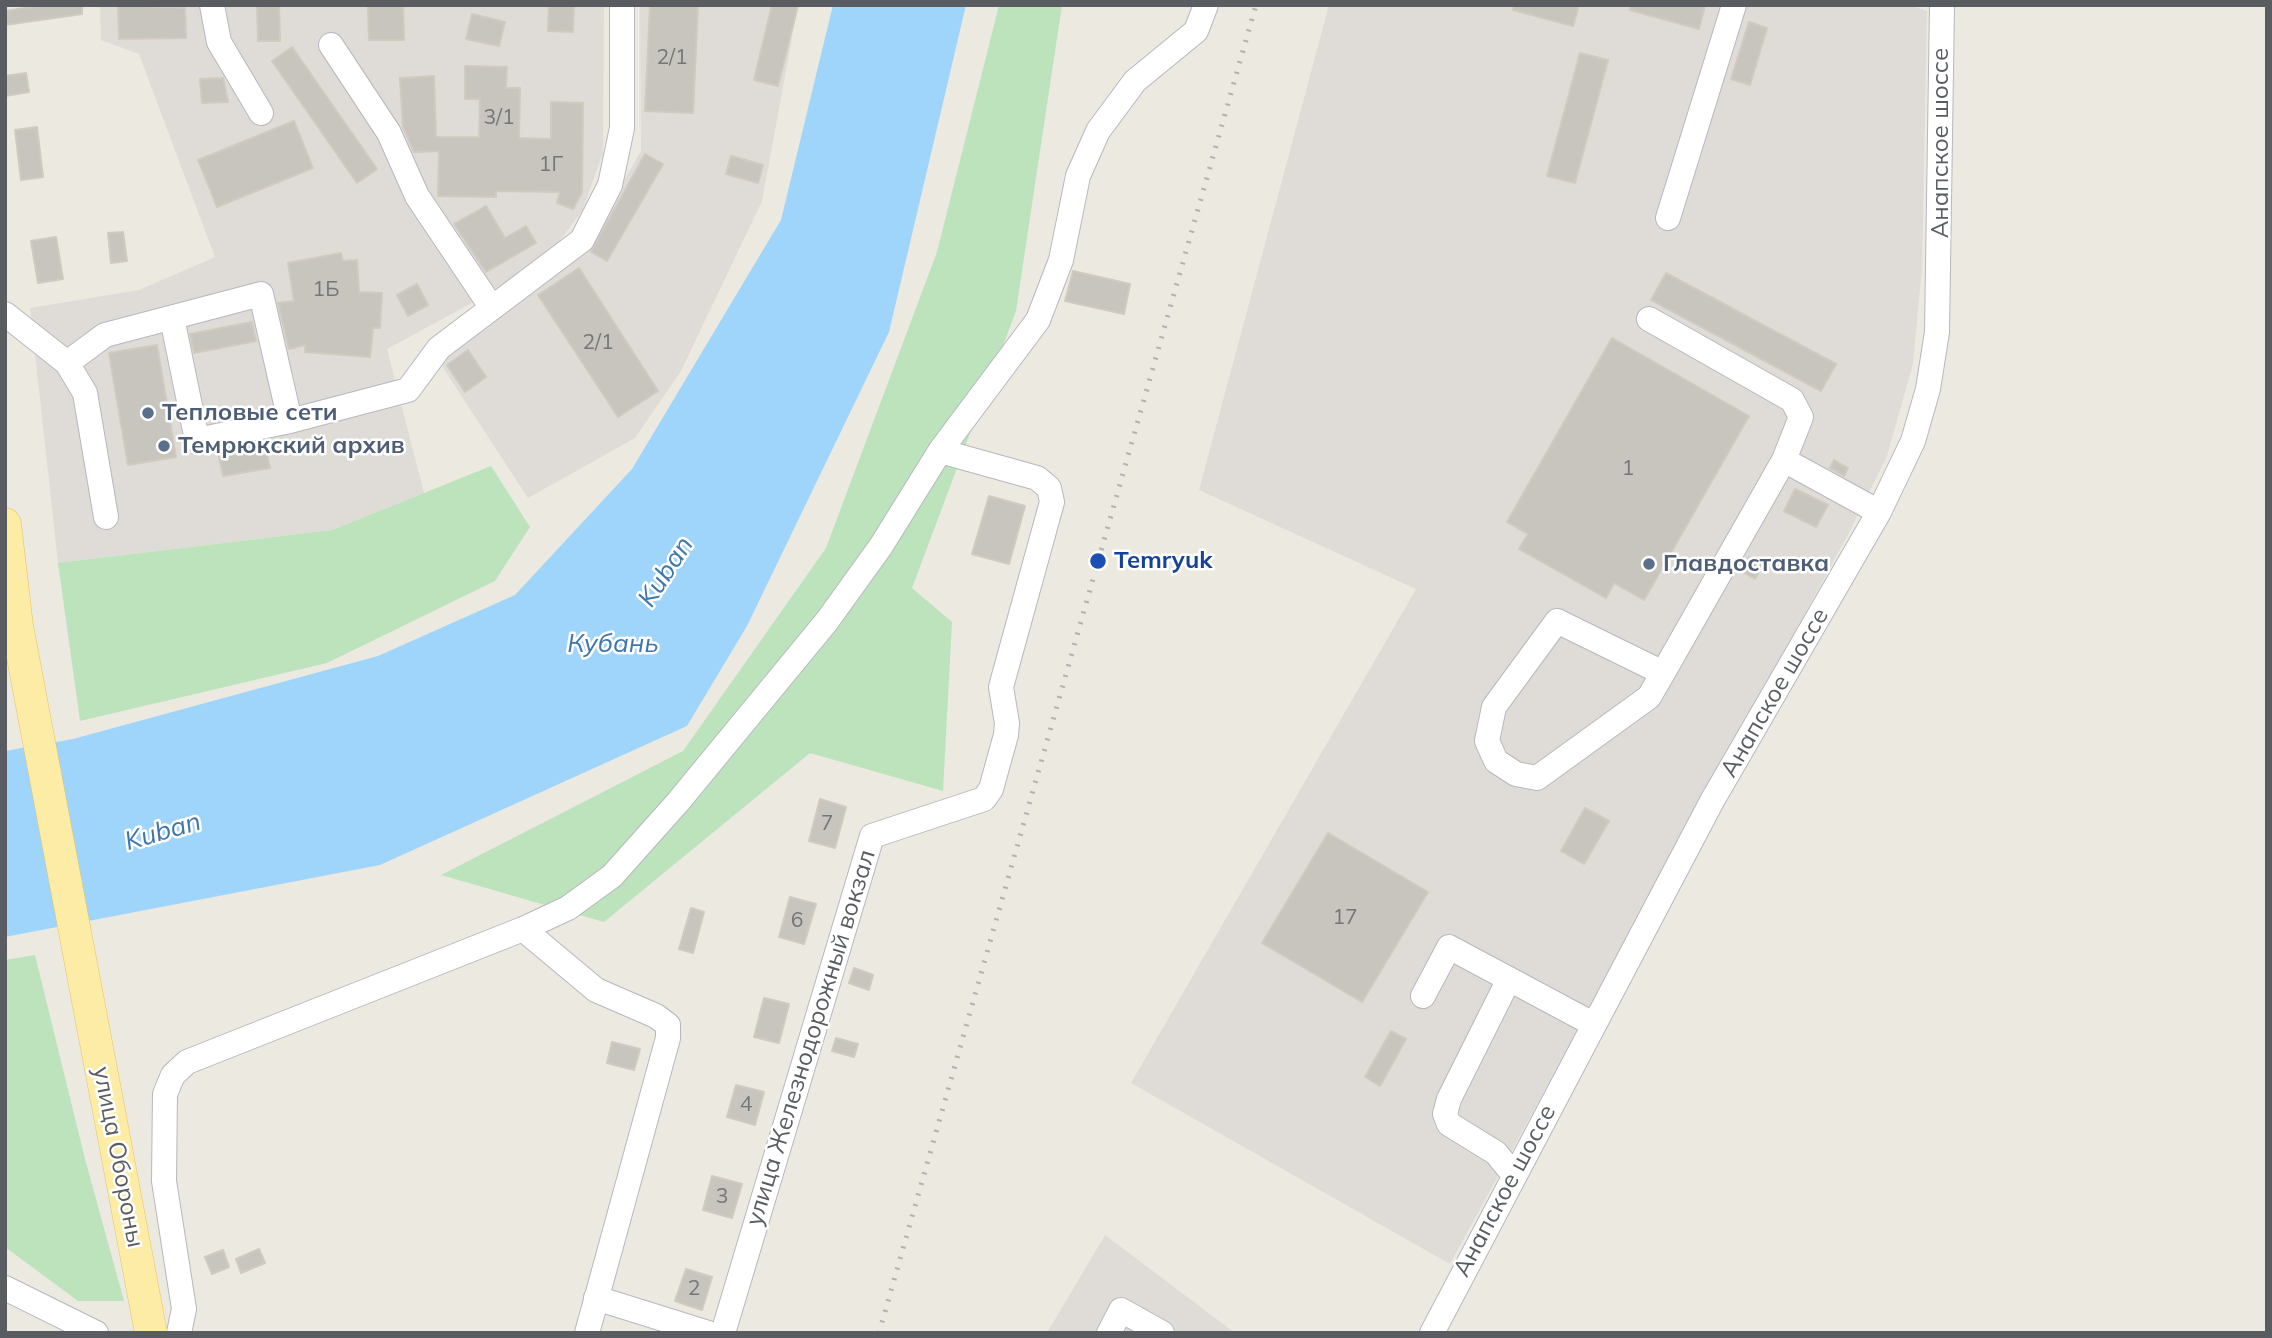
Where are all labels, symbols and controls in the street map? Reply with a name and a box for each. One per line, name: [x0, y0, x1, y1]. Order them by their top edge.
house number: 2/1: [656, 45, 688, 71]
street label: Анапское шоссе: [1927, 48, 1955, 238]
house number: 3/1: [483, 105, 515, 131]
house number: 1Г: [539, 152, 563, 178]
house number: 1Б: [313, 277, 339, 303]
house number: 2/1: [582, 330, 614, 356]
place label: Тепловые сети: [162, 399, 338, 427]
marker: Тепловые сети: [140, 405, 156, 421]
place label: Темрюкский архив: [178, 432, 405, 460]
marker: Темрюкский архив: [156, 438, 172, 454]
house number: 1: [1622, 456, 1634, 482]
water label: Kuban: [632, 531, 700, 613]
place label: Temryuk: [1114, 547, 1212, 575]
place label: Главдоставка: [1663, 550, 1829, 578]
marker: Temryuk: [1088, 551, 1108, 571]
marker: Главдоставка: [1641, 556, 1657, 572]
street label: Анапское шоссе: [1715, 603, 1835, 783]
water label: Кубань: [567, 628, 659, 660]
water label: Kuban: [121, 806, 205, 858]
house number: 7: [821, 811, 833, 837]
street label: улица Железнодорожный вокзал: [740, 847, 882, 1229]
house number: 17: [1332, 905, 1358, 931]
house number: 6: [791, 908, 803, 934]
street label: улица Обороны: [86, 1064, 150, 1250]
house number: 4: [740, 1092, 752, 1118]
street label: Анапское шоссе: [1448, 1100, 1562, 1282]
house number: 3: [716, 1184, 728, 1210]
house number: 2: [688, 1276, 700, 1302]

